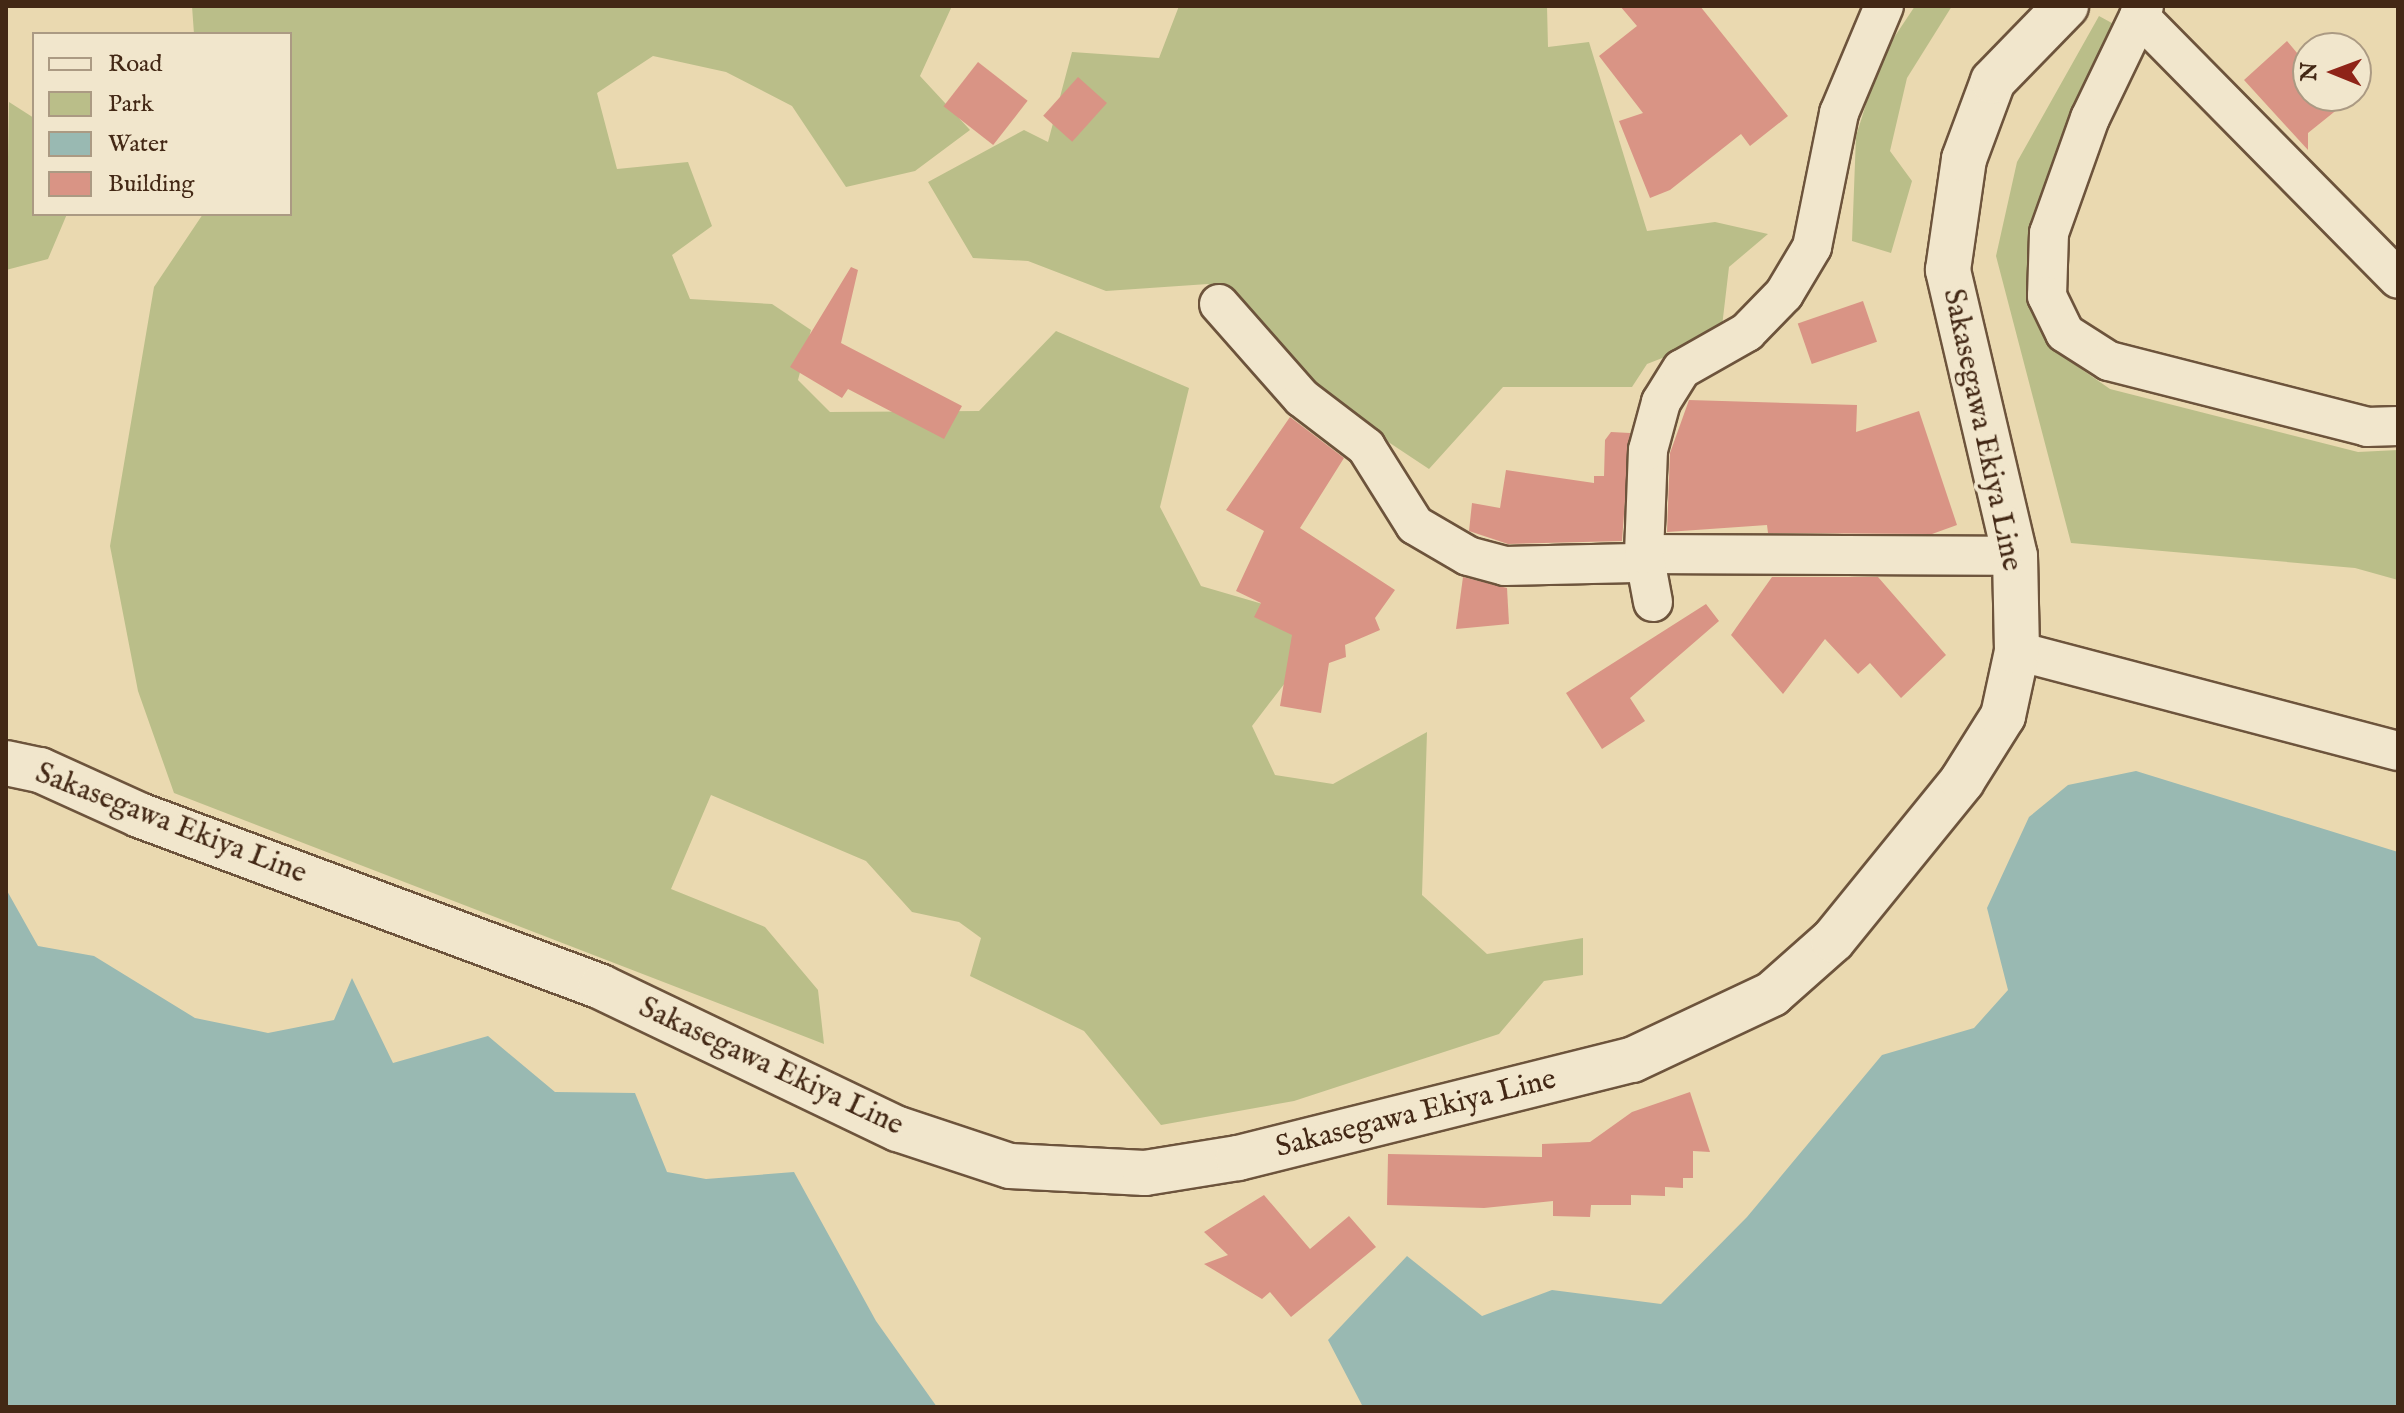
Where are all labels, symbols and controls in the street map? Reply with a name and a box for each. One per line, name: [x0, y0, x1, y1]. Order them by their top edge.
legend: [32, 32, 292, 216]
north arrow: [2292, 32, 2372, 112]
text: Road: [108, 49, 162, 80]
text: N: [2296, 62, 2324, 81]
text: Park: [108, 89, 154, 120]
text: Water: [108, 129, 168, 160]
text: Building: [108, 169, 194, 200]
street label: Sakasegawa Ekiya Line: [1934, 286, 2030, 574]
street label: Sakasegawa Ekiya Line: [30, 756, 312, 892]
street label: Sakasegawa Ekiya Line: [633, 990, 909, 1144]
street label: Sakasegawa Ekiya Line: [1272, 1062, 1560, 1166]

